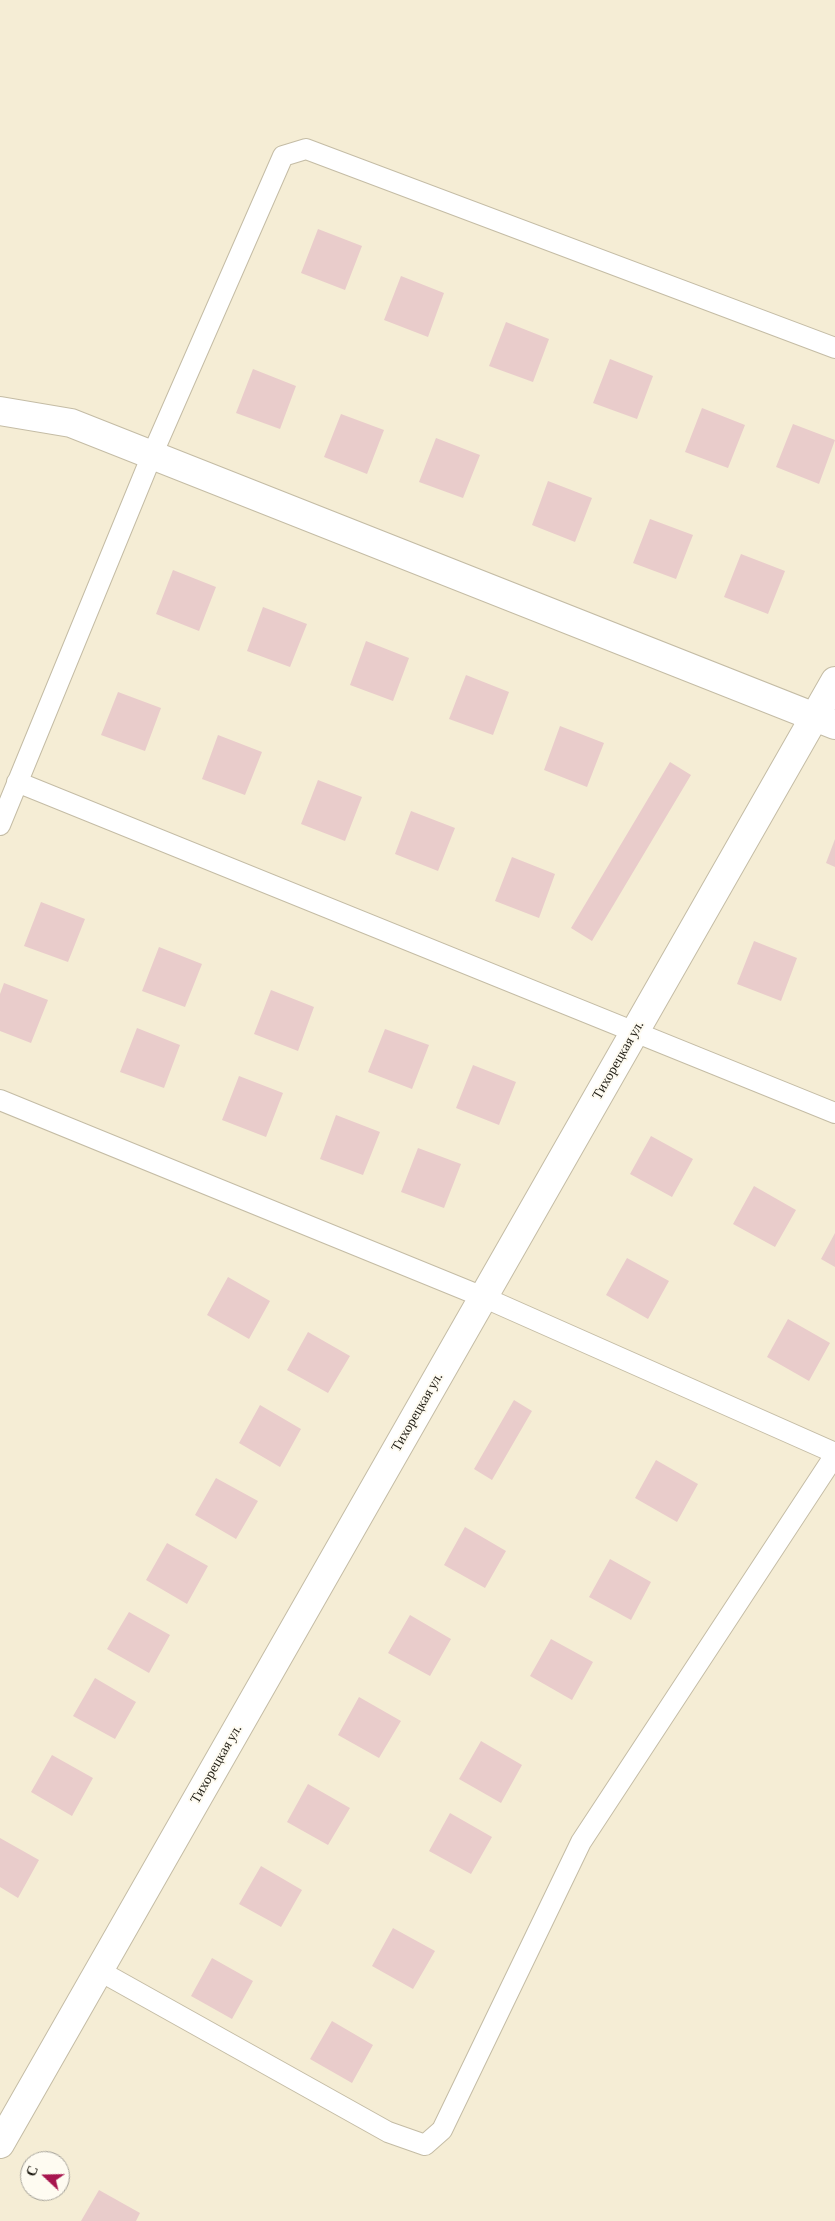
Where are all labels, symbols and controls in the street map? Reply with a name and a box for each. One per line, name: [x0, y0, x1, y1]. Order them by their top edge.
street label: Тихорецкая ул.: [589, 1018, 647, 1102]
street label: Тихорецкая ул.: [388, 1370, 446, 1454]
street label: Тихорецкая ул.: [187, 1722, 245, 1806]
north arrow: [20, 2151, 70, 2201]
text: С: [23, 2163, 41, 2179]

